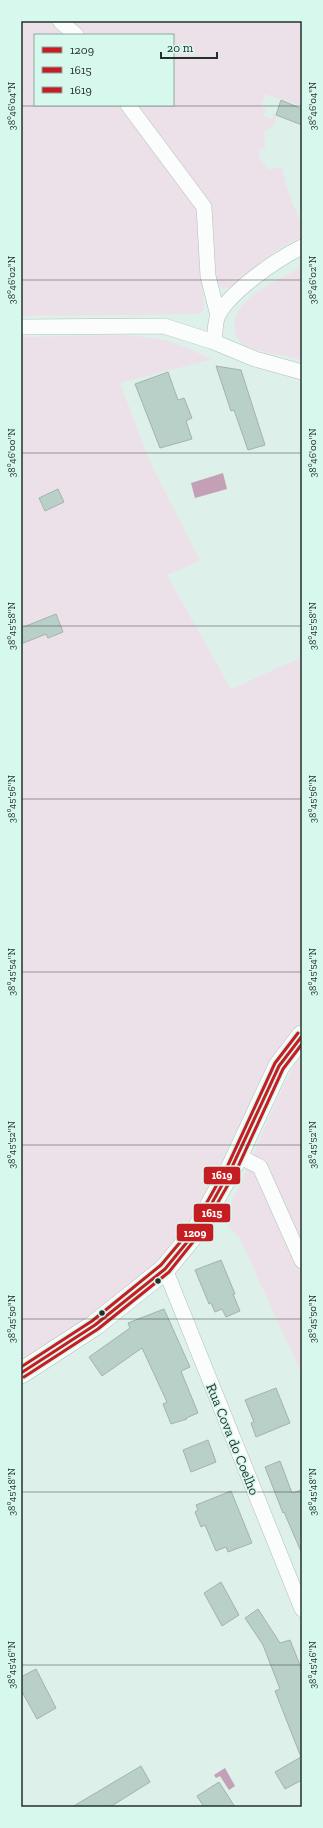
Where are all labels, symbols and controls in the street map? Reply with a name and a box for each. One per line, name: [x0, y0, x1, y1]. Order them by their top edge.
legend: [34, 34, 174, 106]
scale bar: [161, 34, 217, 60]
text: 20 m: [167, 41, 194, 55]
text: 1209: [70, 43, 94, 57]
text: 1615: [70, 63, 92, 77]
text: 38°46'04"N: [6, 81, 18, 130]
text: 38°46'04"N: [307, 81, 319, 130]
text: 1619: [70, 83, 92, 97]
text: 38°46'02"N: [6, 255, 18, 304]
text: 38°46'02"N: [307, 255, 319, 304]
text: 38°46'00"N: [6, 428, 18, 478]
text: 38°46'00"N: [307, 428, 319, 478]
text: 38°45'58"N: [6, 601, 18, 650]
text: 38°45'58"N: [307, 601, 319, 650]
text: 38°45'56"N: [6, 775, 18, 823]
text: 38°45'56"N: [307, 775, 319, 823]
text: 38°45'54"N: [6, 948, 18, 996]
text: 38°45'54"N: [307, 948, 319, 996]
text: 38°45'52"N: [6, 1121, 18, 1169]
text: 38°45'52"N: [307, 1121, 319, 1169]
line badge: 1619: [203, 1166, 241, 1185]
text: 1619: [212, 1169, 232, 1182]
line badge: 1615: [193, 1203, 231, 1223]
text: 1615: [202, 1207, 223, 1220]
line badge: 1209: [176, 1223, 214, 1242]
text: 1209: [184, 1227, 206, 1240]
unlabelled marker: [153, 1276, 163, 1286]
text: 38°45'50"N: [6, 1294, 18, 1343]
text: 38°45'50"N: [307, 1294, 319, 1343]
unlabelled marker: [97, 1308, 107, 1318]
street label: Rua Cova do Coelho: [202, 1381, 263, 1498]
text: 38°45'48"N: [6, 1468, 18, 1516]
text: 38°45'48"N: [307, 1468, 319, 1516]
text: 38°45'46"N: [6, 1641, 18, 1689]
text: 38°45'46"N: [307, 1641, 319, 1689]

